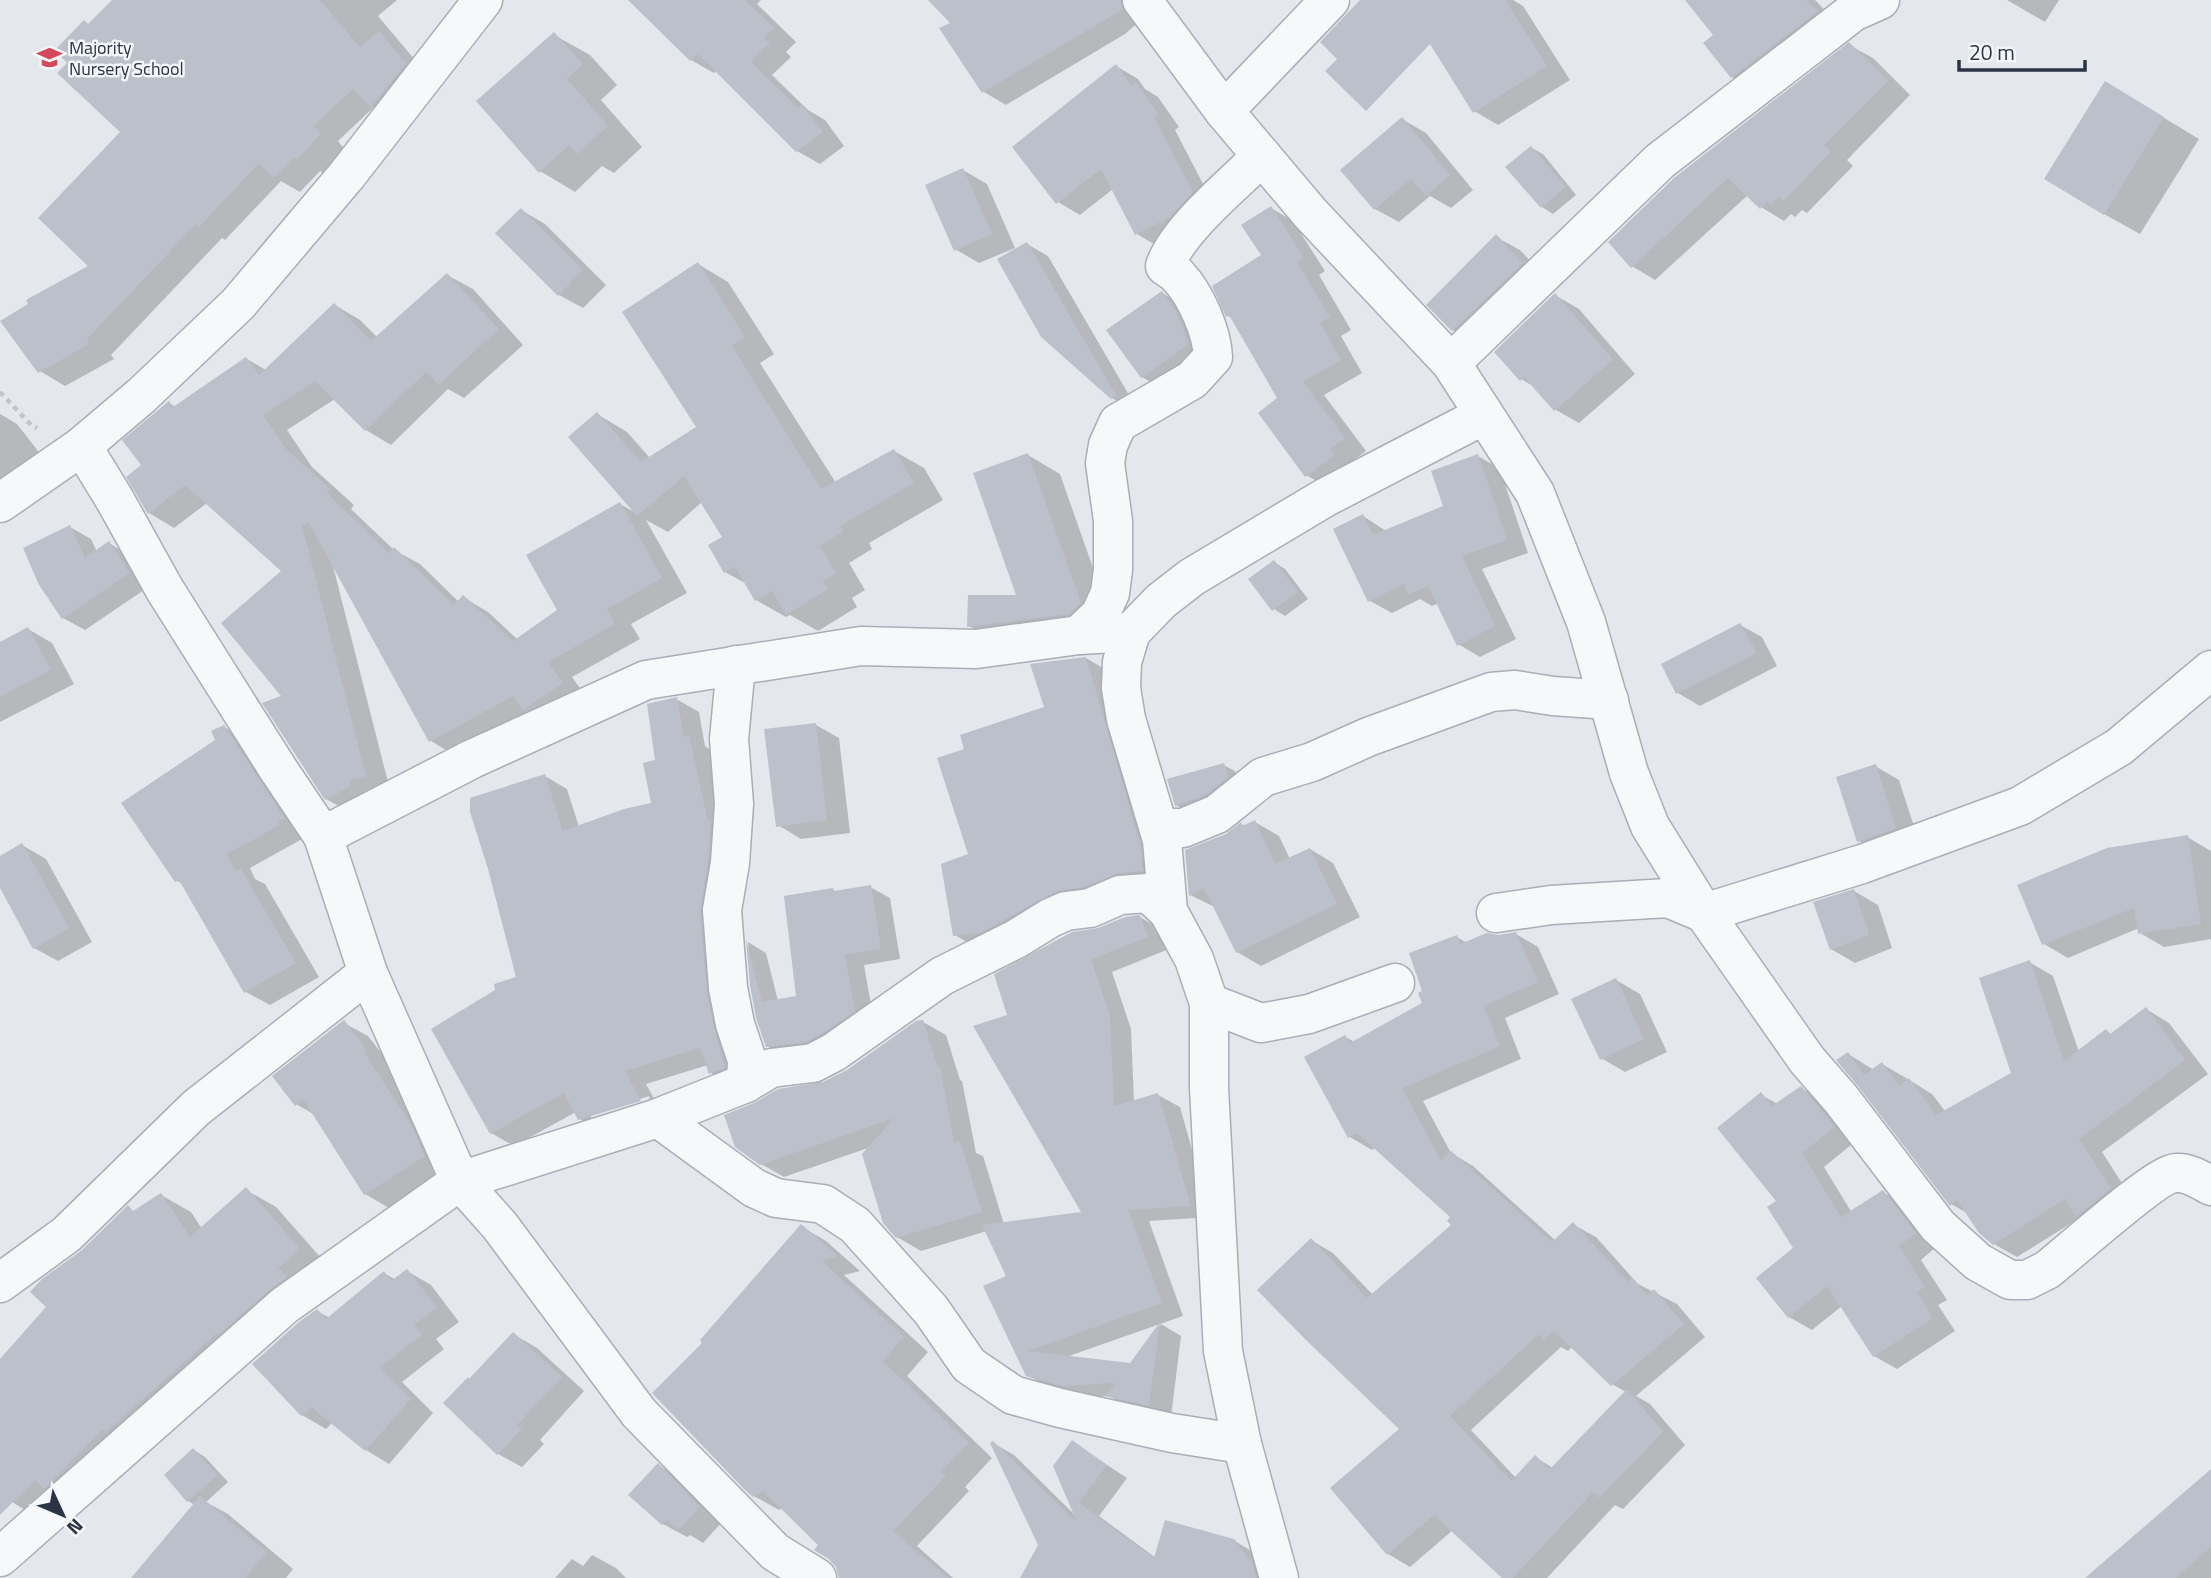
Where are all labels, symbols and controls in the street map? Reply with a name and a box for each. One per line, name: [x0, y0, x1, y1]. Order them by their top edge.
scale bar: [1959, 28, 2085, 72]
place label: Majority Nursery School: [69, 34, 184, 82]
text: 20 m: [1969, 36, 2015, 68]
school or university icon: Majority Nursery School: [35, 43, 63, 71]
north arrow: [28, 1480, 98, 1550]
text: N: [61, 1512, 91, 1542]

